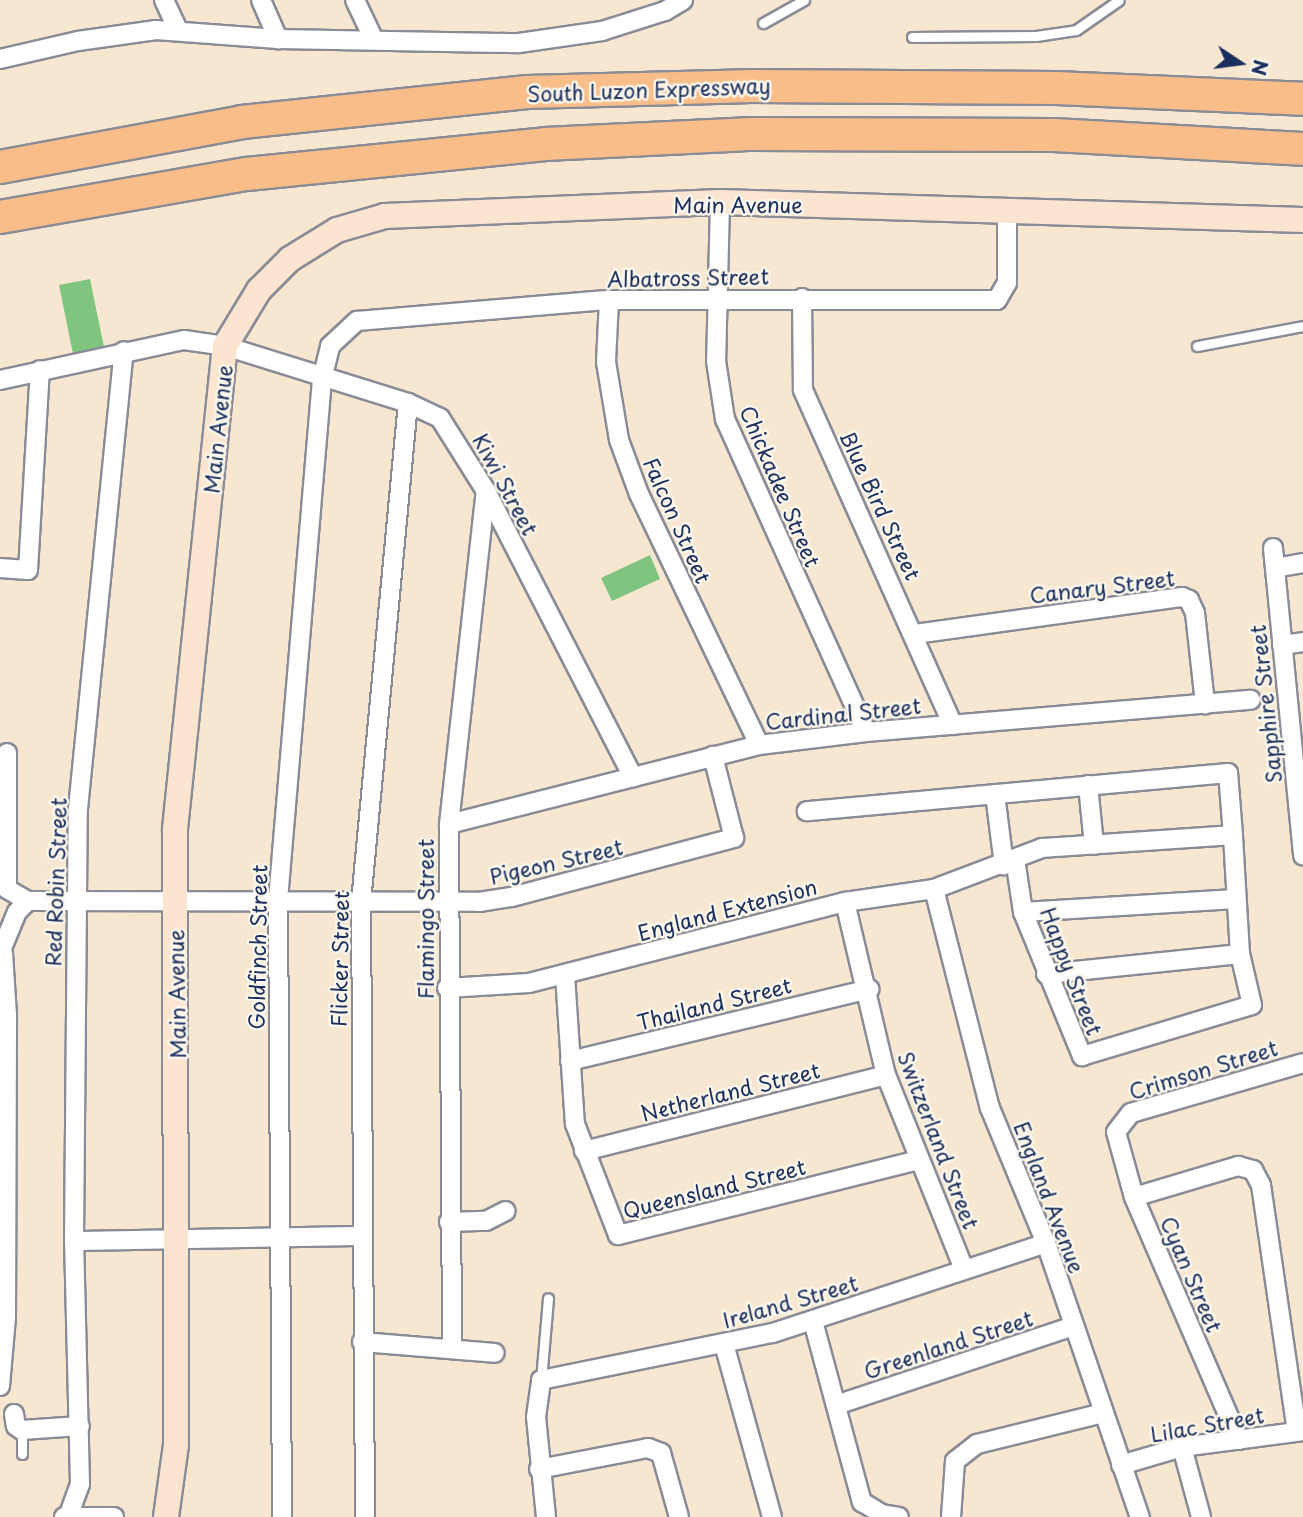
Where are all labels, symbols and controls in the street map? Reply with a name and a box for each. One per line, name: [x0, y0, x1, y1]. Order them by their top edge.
north arrow: [1205, 28, 1275, 98]
text: N: [1245, 57, 1276, 78]
street label: South Luzon Expressway: [526, 72, 772, 106]
street label: Main Avenue: [673, 191, 803, 217]
street label: Albatross Street: [606, 263, 770, 291]
street label: Main Avenue: [198, 363, 236, 495]
street label: Chickadee Street: [735, 401, 827, 571]
street label: Blue Bird Street: [835, 426, 927, 584]
street label: Kiwi Street: [469, 429, 543, 539]
street label: Falcon Street: [639, 454, 717, 586]
street label: Canary Street: [1028, 565, 1176, 607]
street label: Sapphire Street: [1244, 624, 1286, 784]
street label: Cardinal Street: [764, 692, 922, 734]
street label: Red Robin Street: [39, 796, 71, 968]
street label: Pigeon Street: [487, 833, 625, 889]
street label: Flamingo Street: [412, 839, 438, 999]
street label: Goldfinch Street: [243, 864, 271, 1030]
street label: England Extension: [634, 873, 820, 945]
street label: Flicker Street: [325, 890, 353, 1028]
street label: Happy Street: [1036, 903, 1108, 1039]
street label: Main Avenue: [162, 929, 190, 1059]
street label: Thailand Street: [634, 972, 794, 1034]
street label: Crimson Street: [1126, 1035, 1280, 1103]
street label: Switzerland Street: [894, 1048, 984, 1232]
street label: Netherland Street: [638, 1057, 822, 1125]
street label: England Avenue: [1010, 1118, 1090, 1276]
street label: Queensland Street: [620, 1153, 808, 1223]
street label: Cyan Street: [1156, 1213, 1228, 1335]
street label: Ireland Street: [720, 1270, 860, 1332]
street label: Greenland Street: [860, 1305, 1036, 1383]
street label: Lilac Street: [1148, 1401, 1266, 1447]

